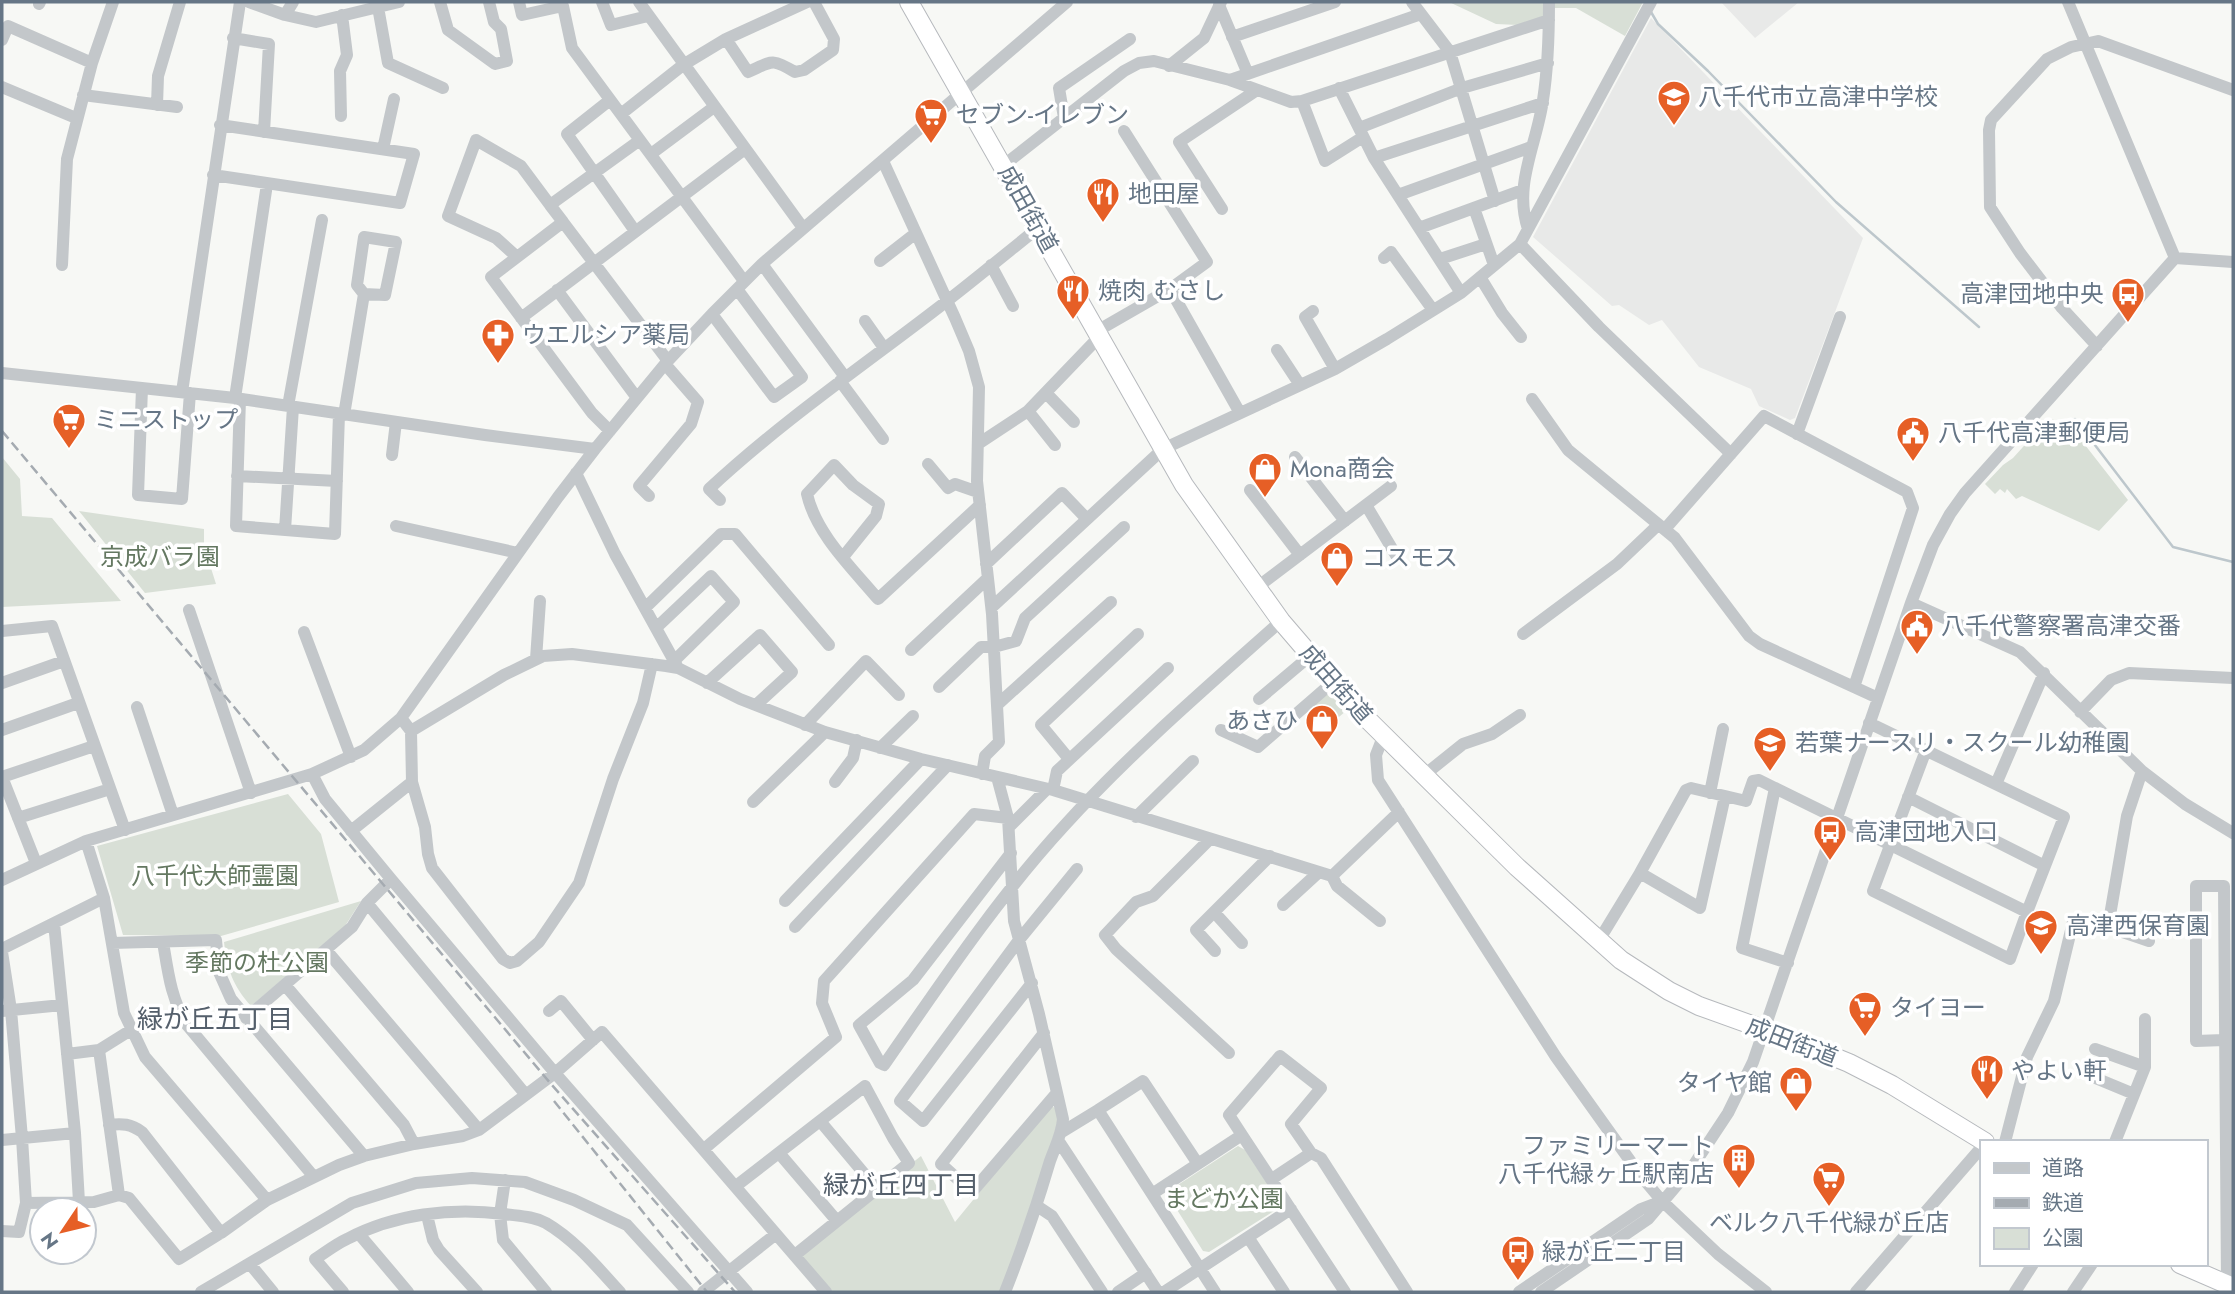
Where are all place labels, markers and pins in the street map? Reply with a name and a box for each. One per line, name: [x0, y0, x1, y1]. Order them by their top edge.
school or university icon: 八千代市立高津中学校: [1655, 78, 1693, 127]
place label: 八千代市立高津中学校: [1698, 79, 1938, 114]
supermarket icon: セブン-イレブン: [912, 96, 950, 145]
place label: セブン-イレブン: [956, 97, 1129, 132]
restaurant icon: 地田屋: [1084, 175, 1122, 224]
place label: 地田屋: [1128, 176, 1200, 211]
restaurant icon: 焼肉 むさし: [1054, 272, 1092, 321]
place label: 焼肉 むさし: [1098, 273, 1225, 308]
bus stop icon: 高津団地中央: [2109, 275, 2147, 324]
place label: 高津団地中央: [1960, 276, 2104, 311]
pharmacy icon: ウエルシア薬局: [479, 316, 517, 365]
place label: ウエルシア薬局: [522, 317, 690, 352]
supermarket icon: ミニストップ: [50, 401, 88, 450]
place label: ミニストップ: [94, 402, 238, 437]
public building icon: 八千代高津郵便局: [1894, 414, 1932, 463]
place label: 八千代高津郵便局: [1938, 415, 2130, 450]
shop icon: Mona商会: [1246, 450, 1284, 499]
place label: Mona商会: [1290, 451, 1395, 486]
shop icon: コスモス: [1318, 539, 1356, 588]
place label: コスモス: [1362, 540, 1458, 575]
public building icon: 八千代警察署高津交番: [1898, 607, 1936, 656]
place label: 八千代警察署高津交番: [1941, 608, 2181, 643]
shop icon: あさひ: [1303, 702, 1341, 751]
place label: あさひ: [1226, 703, 1298, 738]
school or university icon: 若葉ナースリ・スクール幼稚園: [1751, 724, 1789, 773]
place label: 若葉ナースリ・スクール幼稚園: [1795, 725, 2130, 760]
bus stop icon: 高津団地入口: [1811, 813, 1849, 862]
place label: 高津団地入口: [1854, 814, 1998, 849]
school or university icon: 高津西保育園: [2022, 907, 2060, 956]
place label: 高津西保育園: [2066, 908, 2210, 943]
supermarket icon: タイヨー: [1846, 989, 1884, 1038]
place label: タイヨー: [1890, 990, 1986, 1025]
restaurant icon: やよい軒: [1968, 1052, 2006, 1101]
place label: やよい軒: [2011, 1053, 2107, 1088]
shop icon: タイヤ館: [1777, 1064, 1815, 1113]
place label: タイヤ館: [1677, 1065, 1772, 1100]
place label: ファミリーマート 八千代緑ヶ丘駅南店: [1498, 1128, 1714, 1191]
building icon: ファミリーマート 八千代緑ヶ丘駅南店: [1720, 1141, 1758, 1190]
supermarket icon: ベルク八千代緑が丘店: [1810, 1159, 1848, 1208]
place label: ベルク八千代緑が丘店: [1709, 1205, 1949, 1240]
bus stop icon: 緑が丘二丁目: [1499, 1233, 1537, 1282]
place label: 緑が丘二丁目: [1542, 1234, 1686, 1269]

